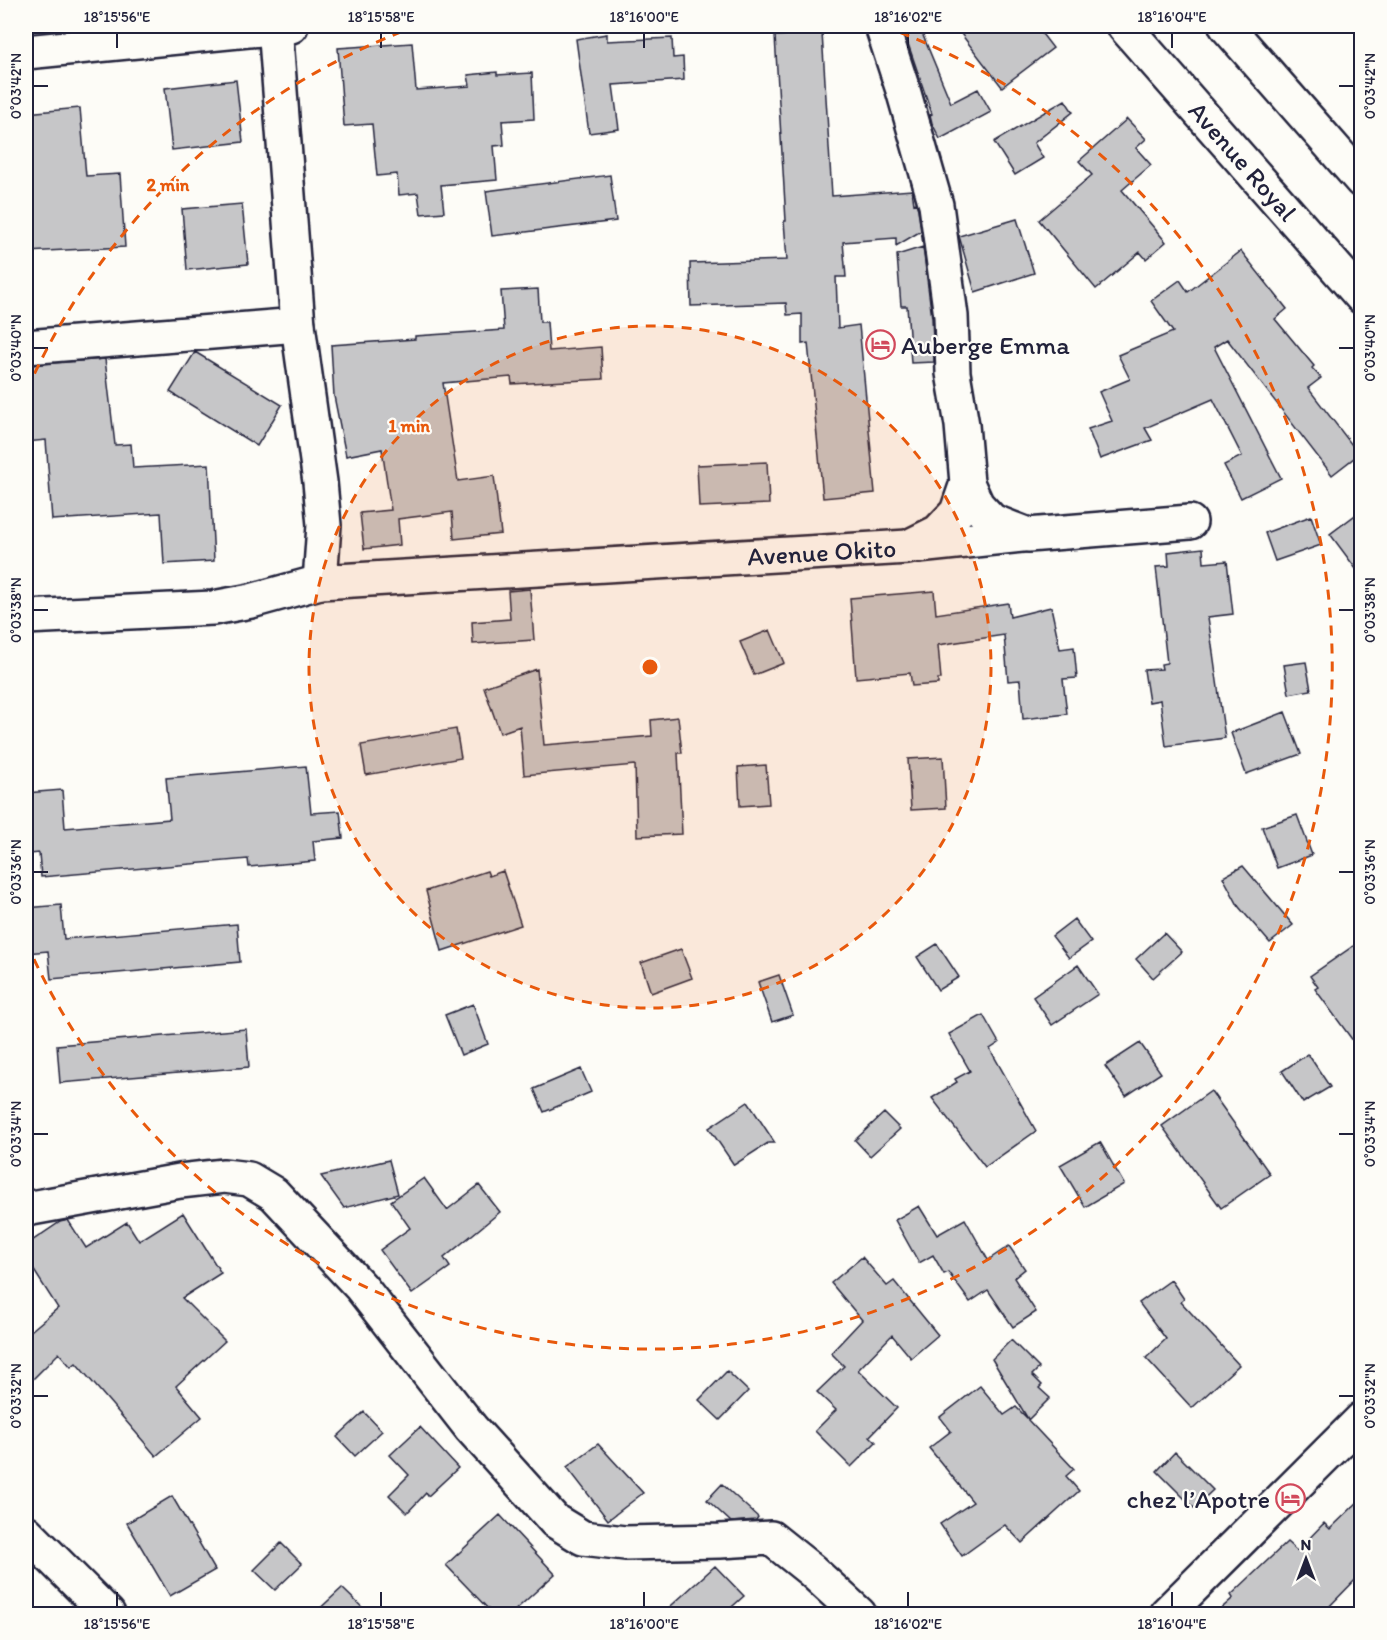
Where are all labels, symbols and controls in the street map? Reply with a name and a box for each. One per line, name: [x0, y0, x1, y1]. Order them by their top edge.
text: 18°15'56"E: [84, 8, 150, 26]
text: 18°15'58"E: [347, 8, 415, 26]
text: 18°16'00"E: [609, 8, 679, 26]
text: 18°16'02"E: [874, 8, 942, 26]
text: 18°16'04"E: [1137, 8, 1207, 26]
text: 0°03'42"N: [7, 53, 25, 119]
text: 0°03'42"N: [1361, 53, 1379, 119]
street label: Avenue Royal: [1182, 95, 1304, 228]
text: 2 min: [147, 174, 190, 196]
text: 0°03'40"N: [7, 314, 25, 382]
text: 0°03'40"N: [1361, 314, 1379, 382]
hotel icon: Auberge Emma: [864, 329, 896, 361]
place label: Auberge Emma: [901, 329, 1070, 361]
text: 1 min: [388, 415, 430, 437]
street label: Avenue Okito: [746, 532, 897, 573]
text: 0°03'38"N: [7, 577, 25, 643]
text: 0°03'38"N: [1361, 577, 1379, 643]
centre of rings: [640, 657, 660, 677]
text: 0°03'36"N: [7, 839, 25, 905]
text: 0°03'36"N: [1361, 839, 1379, 905]
text: 0°03'34"N: [7, 1101, 25, 1167]
text: 0°03'34"N: [1361, 1101, 1379, 1167]
text: 0°03'32"N: [7, 1363, 25, 1429]
text: 0°03'32"N: [1361, 1363, 1379, 1429]
place label: chez l’Apotre: [1127, 1483, 1270, 1515]
hotel icon: chez l’Apotre: [1275, 1483, 1307, 1515]
north arrow: [1276, 1529, 1336, 1589]
text: N: [1301, 1535, 1311, 1554]
text: 18°15'56"E: [84, 1615, 150, 1633]
text: 18°15'58"E: [347, 1615, 415, 1633]
text: 18°16'00"E: [609, 1615, 679, 1633]
text: 18°16'02"E: [874, 1615, 942, 1633]
text: 18°16'04"E: [1137, 1615, 1207, 1633]

